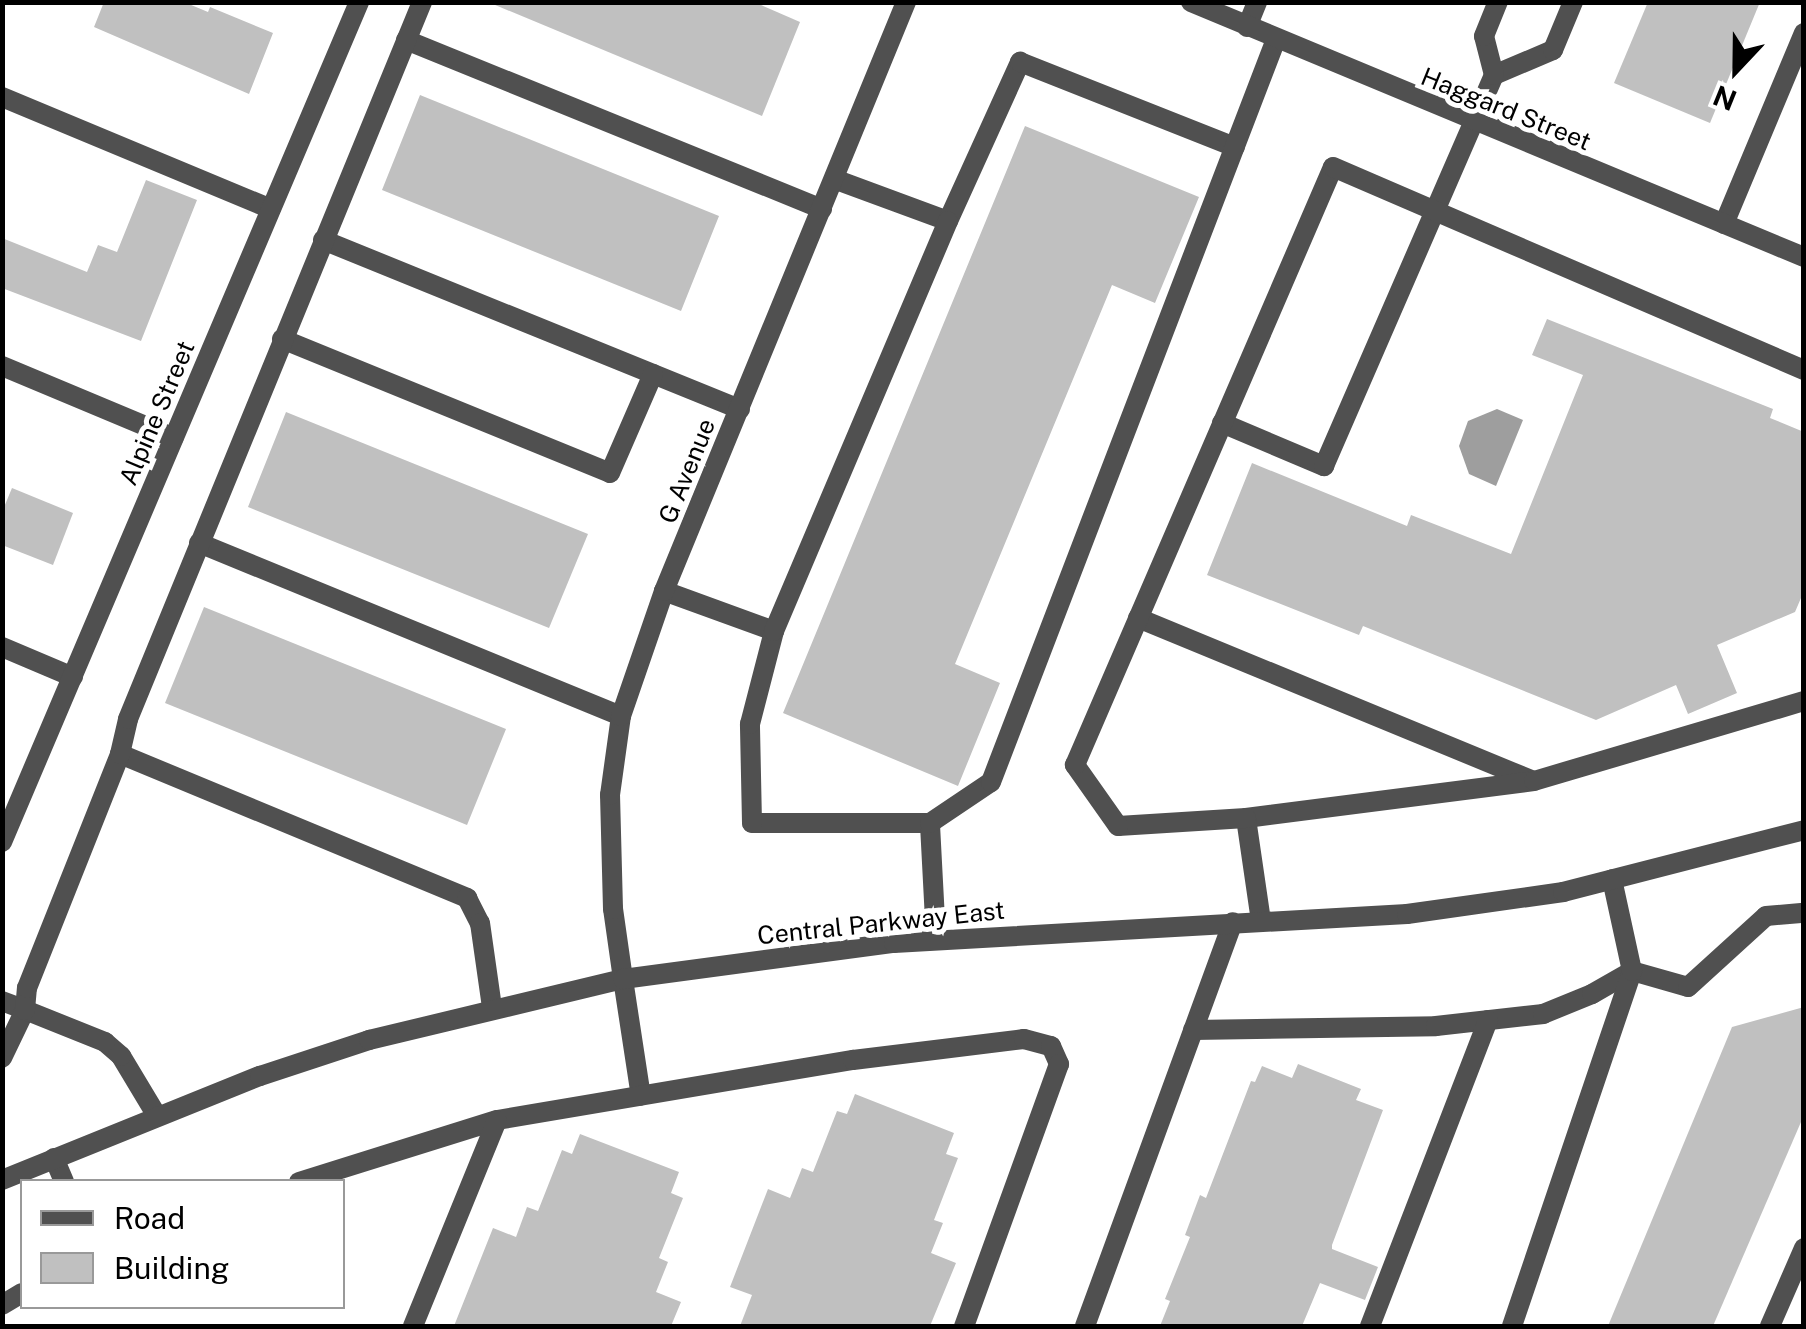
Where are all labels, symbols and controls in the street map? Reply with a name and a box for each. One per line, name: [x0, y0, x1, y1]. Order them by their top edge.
north arrow: [1686, 20, 1786, 120]
street label: Haggard Street: [1417, 61, 1595, 157]
text: N: [1708, 79, 1741, 118]
street label: Alpine Street: [113, 336, 201, 490]
street label: G Avenue: [652, 414, 722, 528]
street label: Central Parkway East: [756, 895, 1006, 951]
legend: [20, 1179, 345, 1309]
text: Road: [114, 1200, 185, 1236]
text: Building: [114, 1250, 229, 1286]

